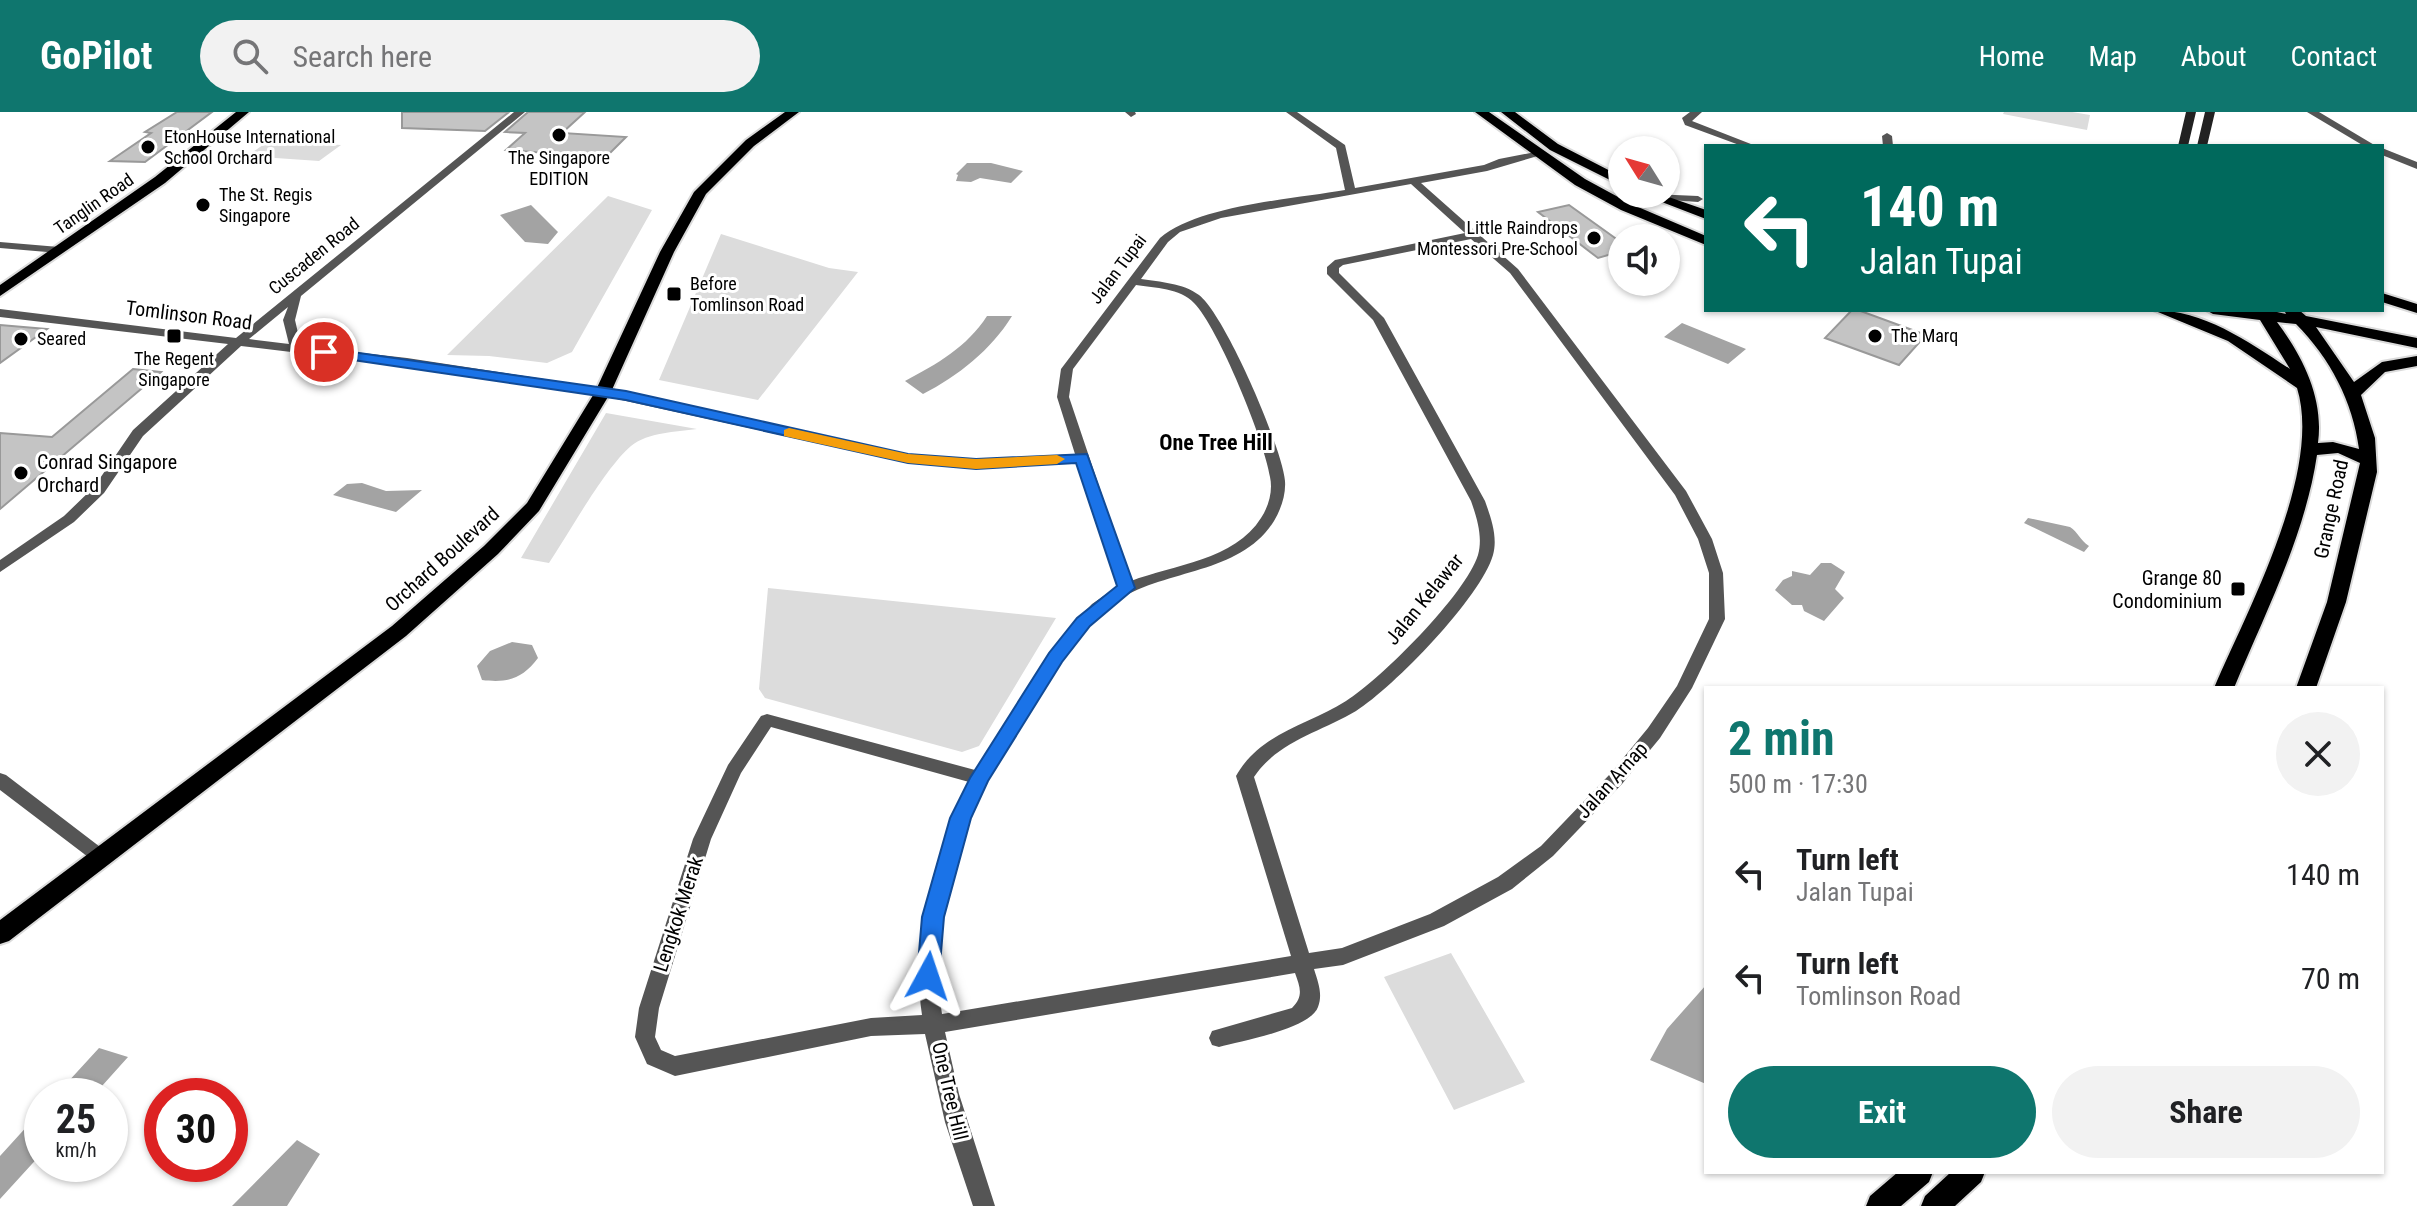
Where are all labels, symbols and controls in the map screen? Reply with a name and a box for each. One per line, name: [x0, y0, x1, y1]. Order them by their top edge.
search box: [200, 20, 760, 92]
text: GoPilot: [40, 34, 152, 78]
icon: search: [228, 34, 272, 78]
text: Search here: [292, 39, 432, 74]
text: Home: [1979, 40, 2044, 73]
text: Map: [2088, 40, 2137, 73]
text: About: [2181, 40, 2247, 73]
text: Contact: [2291, 40, 2377, 73]
place label: EtonHouse International School Orchard: [164, 126, 335, 168]
marker: The Singapore EDITION: [550, 126, 568, 144]
north arrow: [1608, 136, 1680, 208]
map controls: [1608, 136, 1680, 296]
marker: EtonHouse International School Orchard: [139, 138, 157, 156]
place label: The Singapore EDITION: [508, 147, 610, 189]
street label: Tanglin Road: [50, 169, 137, 239]
text: 140 m: [1860, 174, 1999, 240]
icon: left: [1728, 176, 1832, 280]
place label: The St. Regis Singapore: [219, 184, 312, 226]
marker: The St. Regis Singapore: [194, 196, 212, 214]
street label: Cuscaden Road: [264, 213, 363, 299]
place label: Little Raindrops Montessori Pre-School: [1417, 217, 1578, 259]
button: sound: [1608, 224, 1680, 296]
marker: Little Raindrops Montessori Pre-School: [1585, 229, 1603, 247]
street label: Jalan Tupai: [1085, 230, 1150, 308]
text: Jalan Tupai: [1860, 241, 2023, 283]
place label: Before Tomlinson Road: [690, 273, 804, 315]
marker: Before Tomlinson Road: [665, 285, 683, 303]
street label: Tomlinson Road: [125, 295, 253, 335]
pin: [290, 318, 358, 386]
place label: The Marq: [1891, 325, 1958, 346]
marker: The Regent Singapore: [165, 327, 183, 345]
marker: The Marq: [1866, 327, 1884, 345]
place label: Seared: [37, 328, 86, 349]
marker: Seared: [12, 330, 30, 348]
icon: arrive: [302, 330, 346, 374]
place label: The Regent Singapore: [134, 348, 214, 390]
district label: One Tree Hill: [1159, 430, 1273, 455]
place label: Conrad Singapore Orchard: [37, 450, 177, 497]
street label: Grange Road: [2309, 457, 2353, 561]
marker: Conrad Singapore Orchard: [12, 464, 30, 482]
street label: Orchard Boulevard: [380, 502, 504, 616]
street label: Jalan Kelawar: [1380, 548, 1468, 650]
place label: Grange 80 Condominium: [2112, 566, 2222, 613]
marker: Grange 80 Condominium: [2229, 580, 2247, 598]
text: 2 min: [1728, 710, 1835, 767]
button: close: [2276, 712, 2360, 796]
street label: Jalan Arnap: [1571, 737, 1653, 823]
text: 500 m · 17:30: [1728, 769, 1868, 799]
text: Turn left: [1796, 842, 1899, 877]
icon: left: [1728, 852, 1772, 896]
street label: Lengkok Merak: [648, 853, 708, 975]
text: 140 m: [2286, 857, 2360, 892]
text: Jalan Tupai: [1796, 877, 1914, 907]
position arrow: [886, 934, 970, 1018]
text: Turn left: [1796, 946, 1899, 981]
icon: left: [1728, 956, 1772, 1000]
text: 70 m: [2301, 961, 2360, 996]
text: Tomlinson Road: [1796, 981, 1961, 1011]
street label: One Tree Hill: [927, 1039, 973, 1143]
button: Exit: [1728, 1066, 2036, 1158]
button: Share: [2052, 1066, 2360, 1158]
speed limit sign: 30: [144, 1078, 248, 1182]
text: 25: [56, 1096, 96, 1143]
text: km/h: [55, 1138, 97, 1162]

